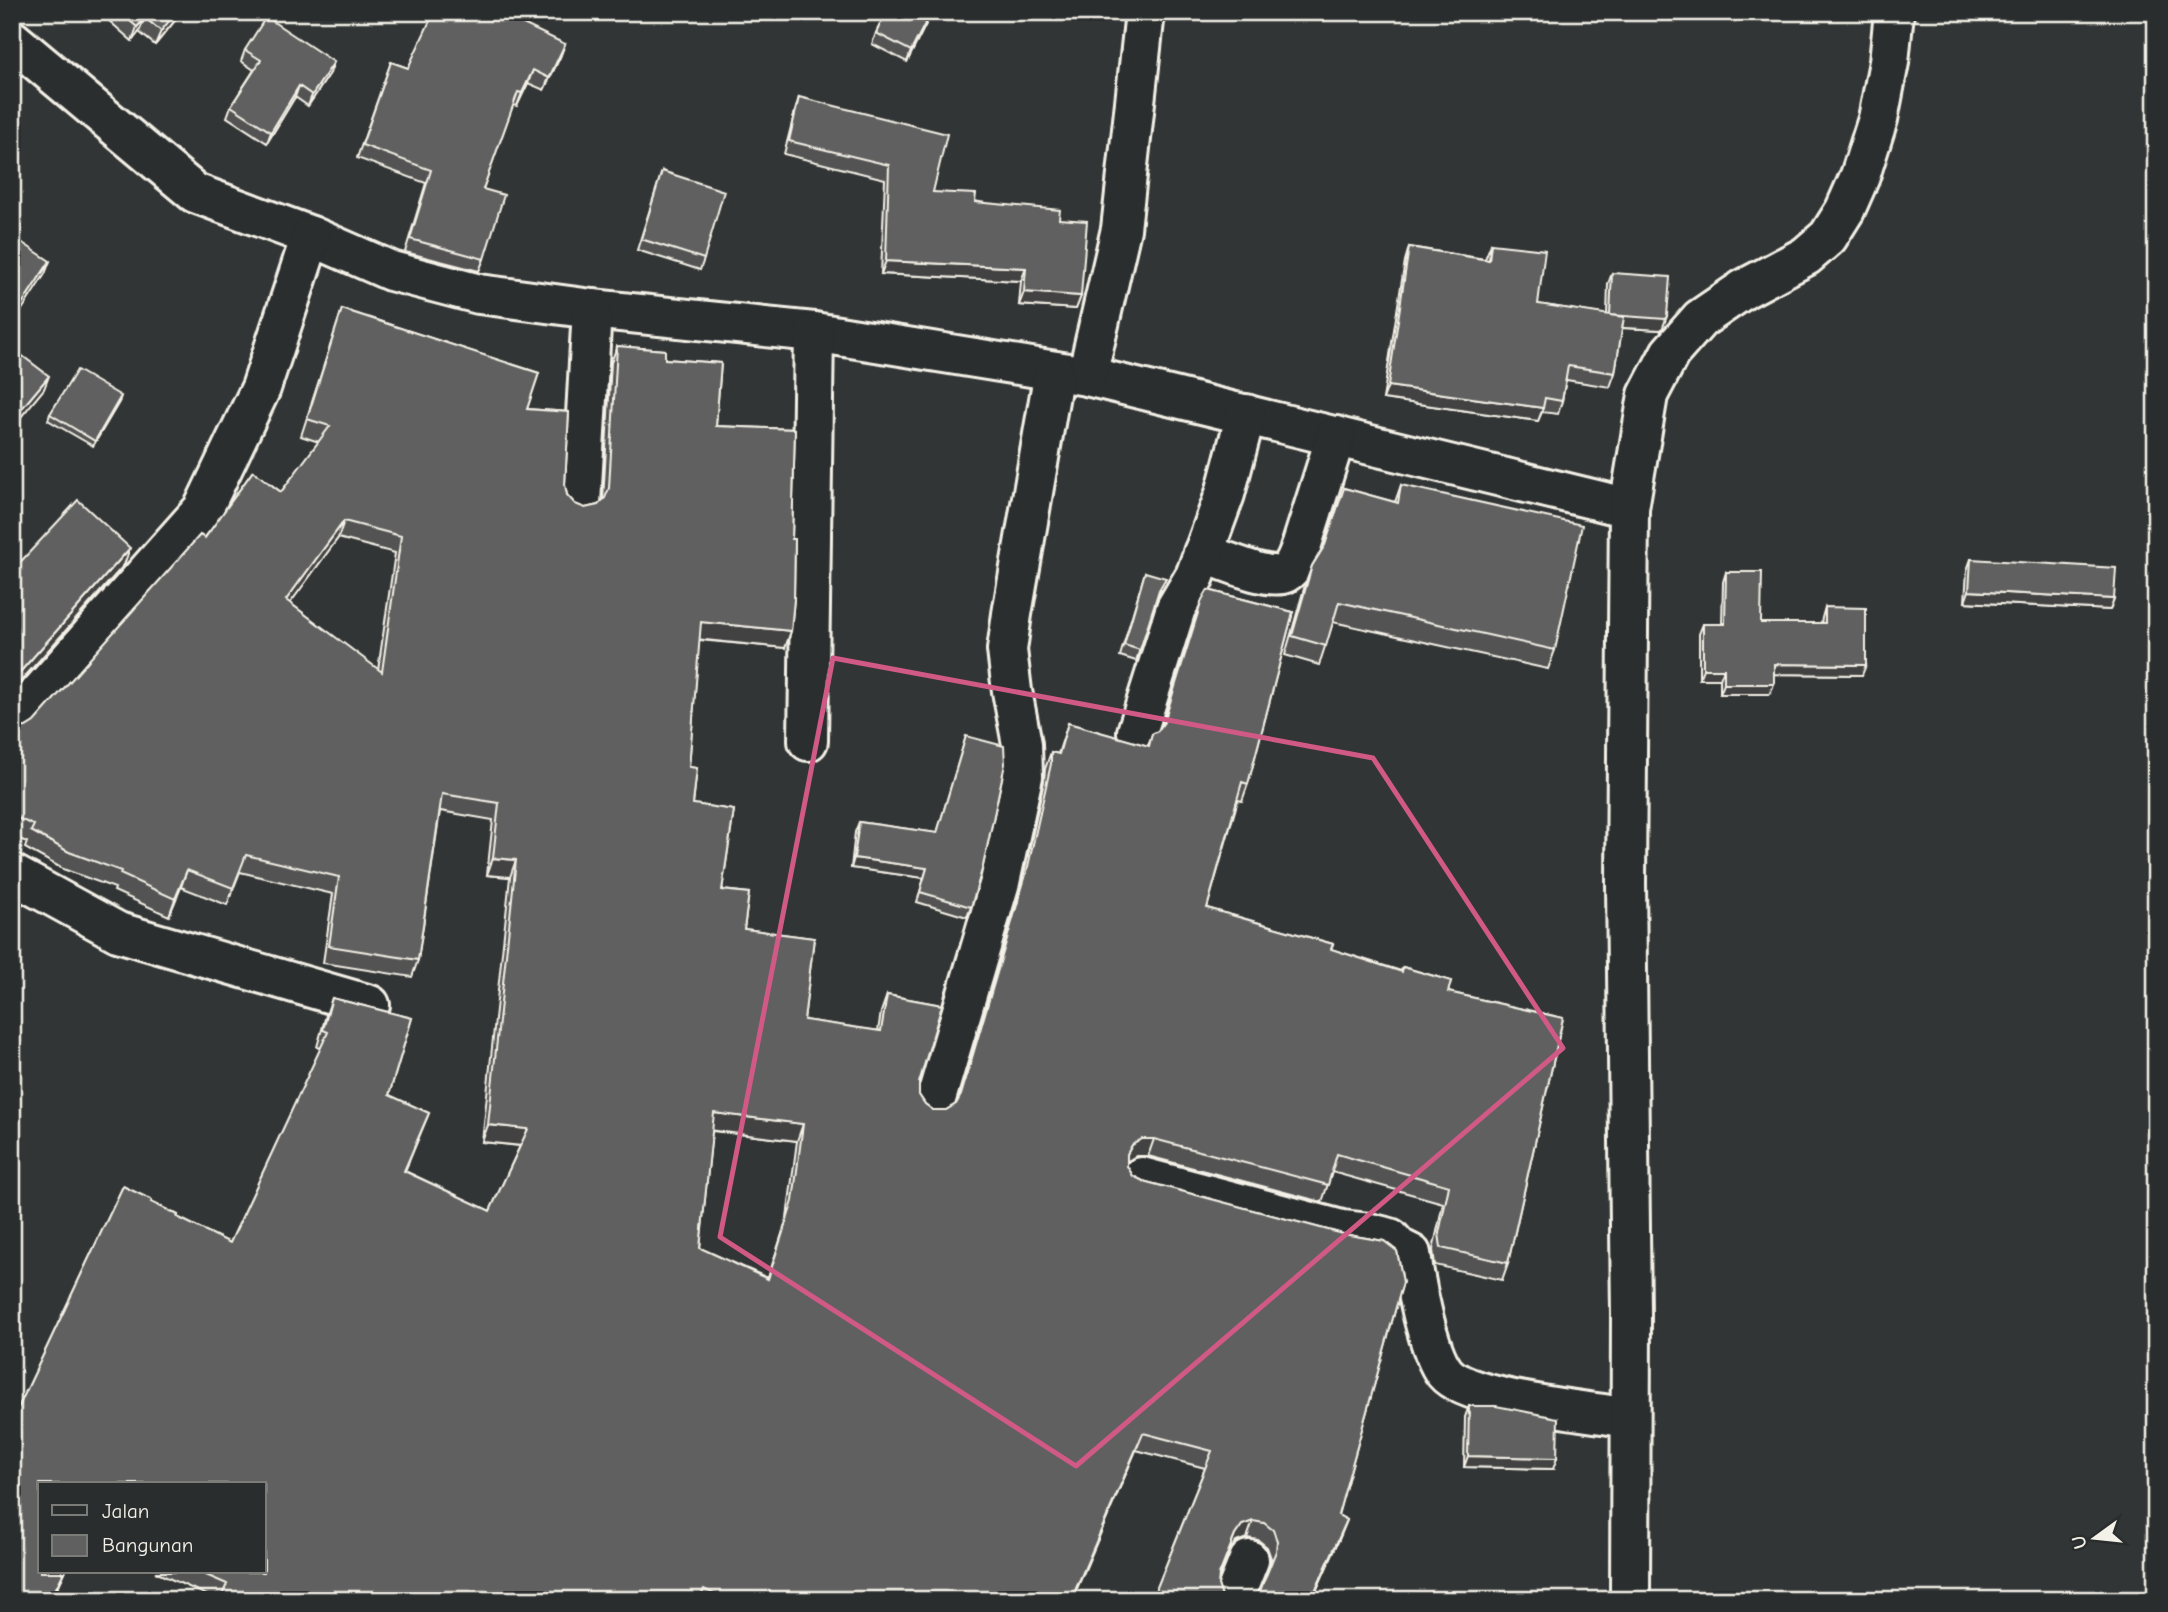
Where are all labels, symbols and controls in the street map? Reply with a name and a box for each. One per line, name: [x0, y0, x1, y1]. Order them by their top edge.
legend: [38, 1482, 266, 1574]
text: Jalan: [102, 1499, 149, 1523]
north arrow: [2060, 1504, 2130, 1574]
text: Bangunan: [102, 1533, 193, 1557]
text: U: [2067, 1533, 2092, 1551]

